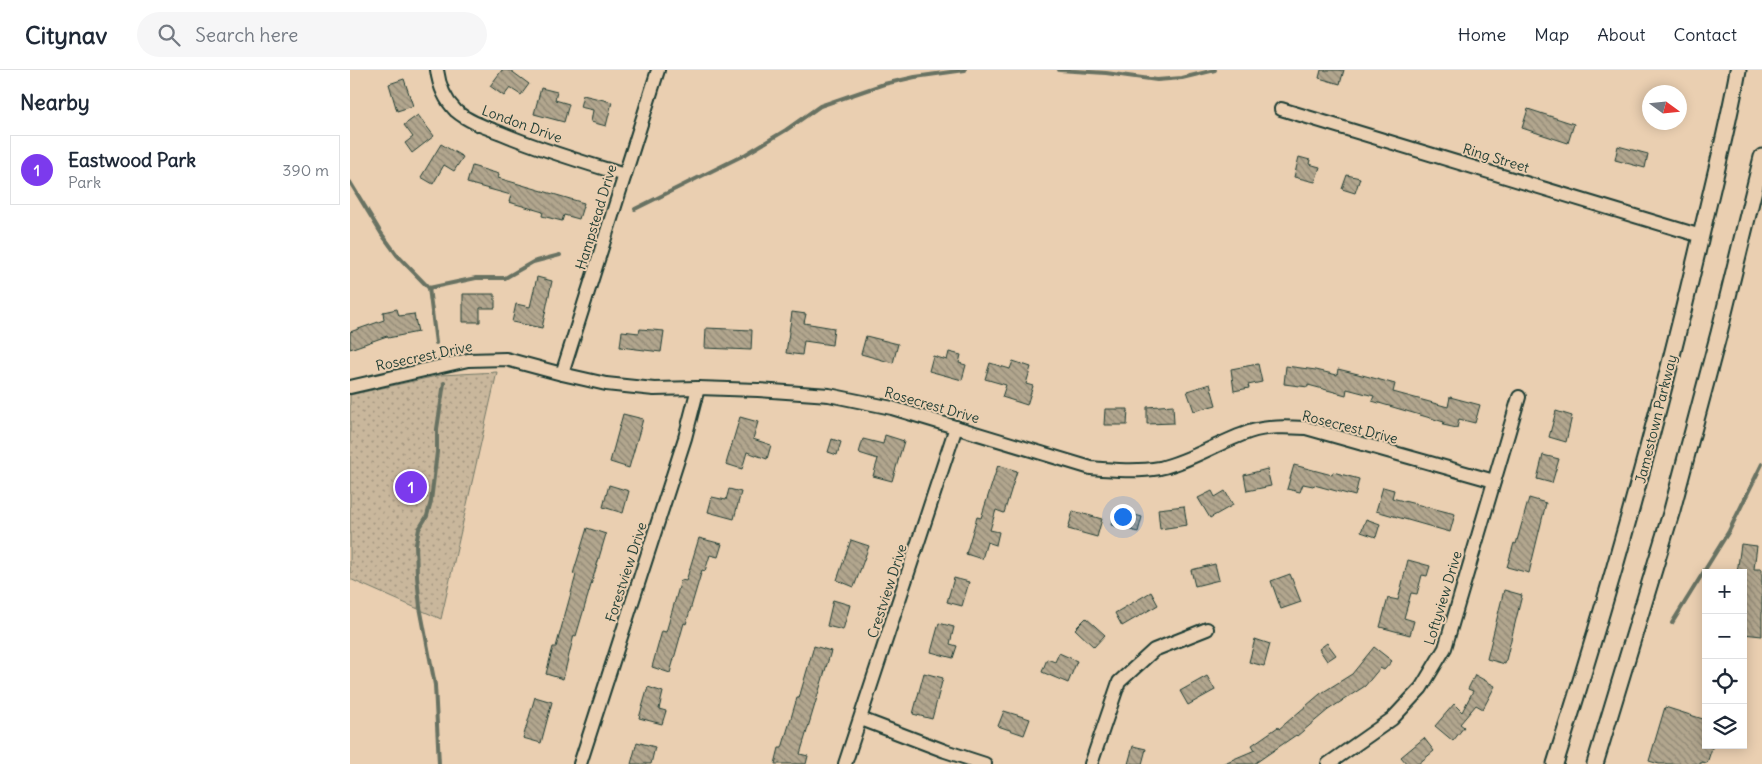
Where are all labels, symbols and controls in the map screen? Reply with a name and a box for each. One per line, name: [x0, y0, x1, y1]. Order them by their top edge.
search box: [137, 12, 487, 57]
text: Citynav: [25, 20, 107, 50]
icon: search: [155, 21, 183, 49]
text: Search here: [195, 23, 298, 47]
text: Home: [1458, 23, 1506, 46]
text: Map: [1534, 23, 1569, 46]
text: About: [1597, 23, 1645, 46]
text: Contact: [1673, 23, 1737, 46]
north arrow: [1642, 85, 1687, 130]
text: Nearby: [20, 89, 90, 116]
street label: London Drive: [479, 101, 565, 147]
street label: Ring Street: [1461, 139, 1532, 177]
text: Eastwood Park: [68, 148, 196, 172]
text: 1: [34, 160, 40, 180]
text: 390 m: [282, 160, 329, 180]
street label: Hampstead Drive: [571, 162, 621, 272]
text: Park: [68, 172, 101, 192]
street label: Rosecrest Drive: [374, 337, 474, 375]
street label: Jamestown Parkway: [1631, 353, 1681, 485]
street label: Rosecrest Drive: [882, 383, 982, 427]
street label: Rosecrest Drive: [1300, 406, 1400, 448]
pin: 1: [395, 468, 427, 506]
your location: [1110, 504, 1136, 530]
street label: Forestview Drive: [601, 520, 651, 624]
street label: Crestview Drive: [863, 542, 911, 640]
street label: Loftyview Drive: [1420, 549, 1466, 647]
map controls: [1702, 569, 1747, 749]
button: +: [1702, 569, 1747, 614]
button: −: [1702, 614, 1747, 659]
button: locate: [1702, 659, 1747, 704]
button: layers: [1702, 704, 1747, 749]

